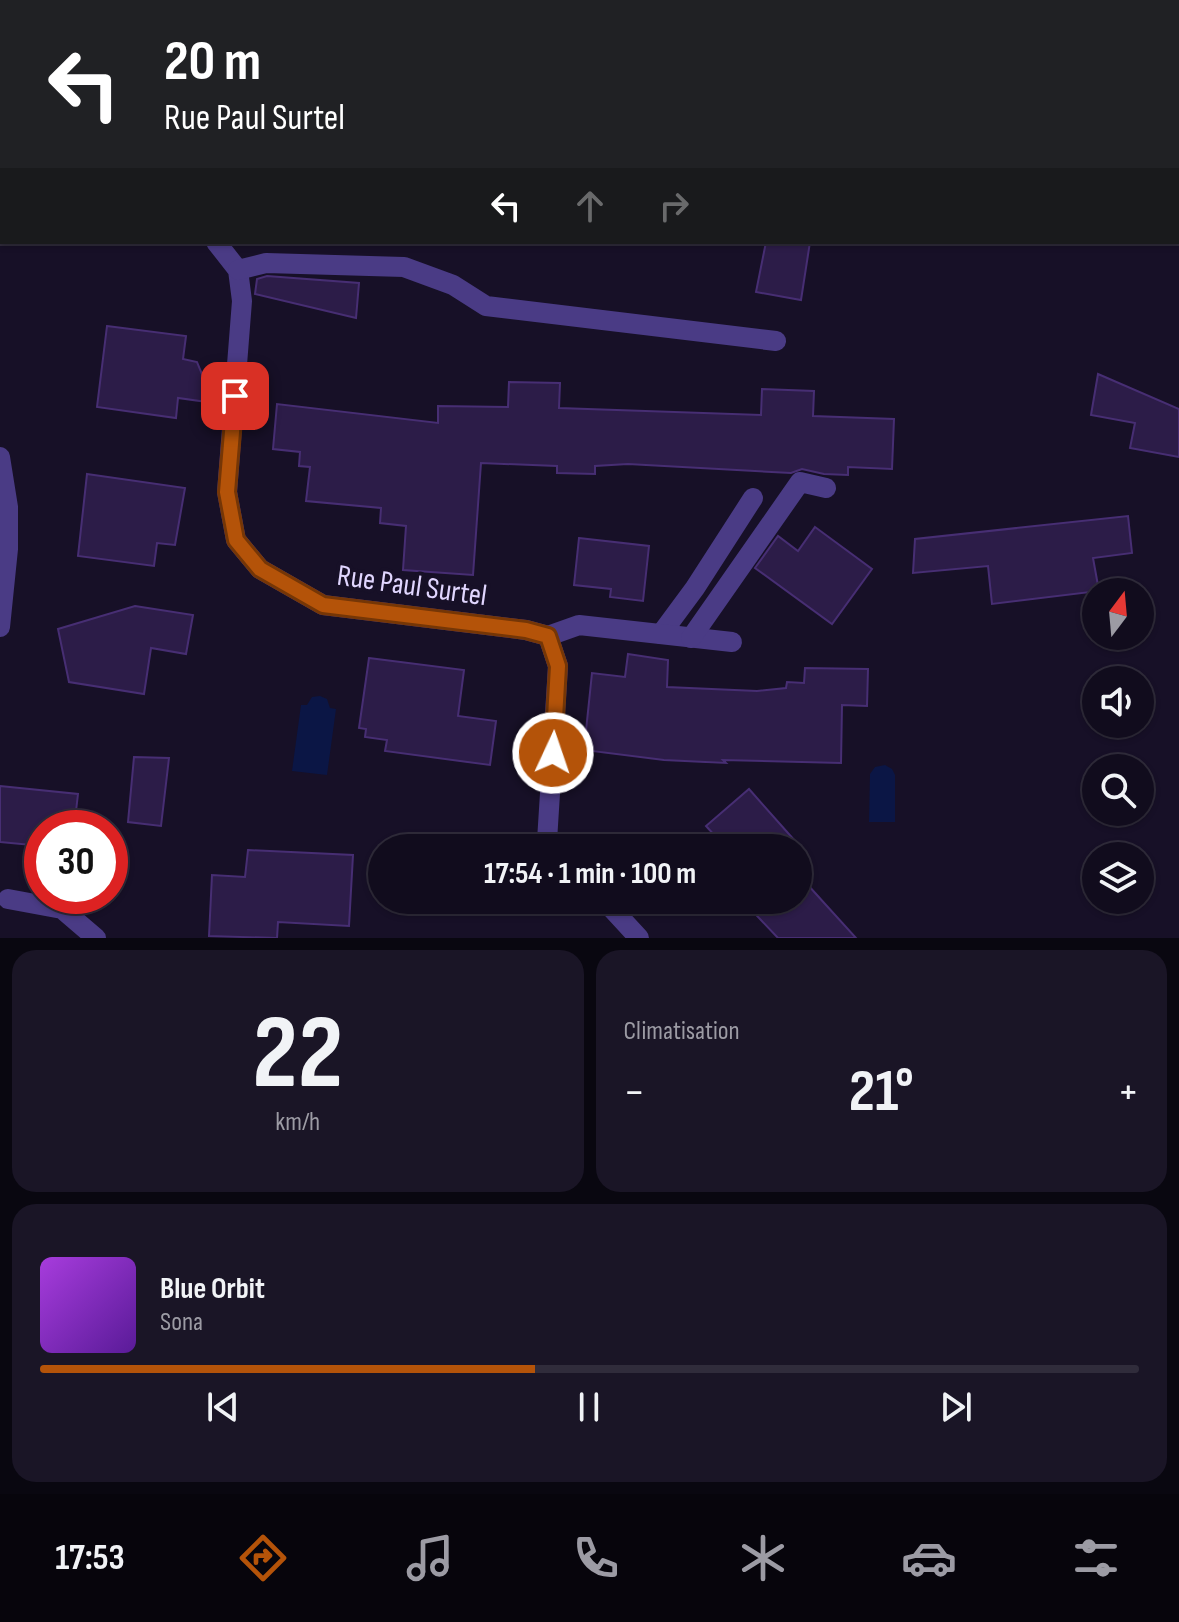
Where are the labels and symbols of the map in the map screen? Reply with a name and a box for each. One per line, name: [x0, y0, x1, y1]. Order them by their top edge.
pin: [201, 362, 269, 430]
street label: Rue Paul Surtel: [335, 558, 489, 614]
north arrow: [1082, 578, 1154, 650]
position arrow: [511, 711, 595, 795]
speed limit sign: 30: [24, 810, 128, 914]

